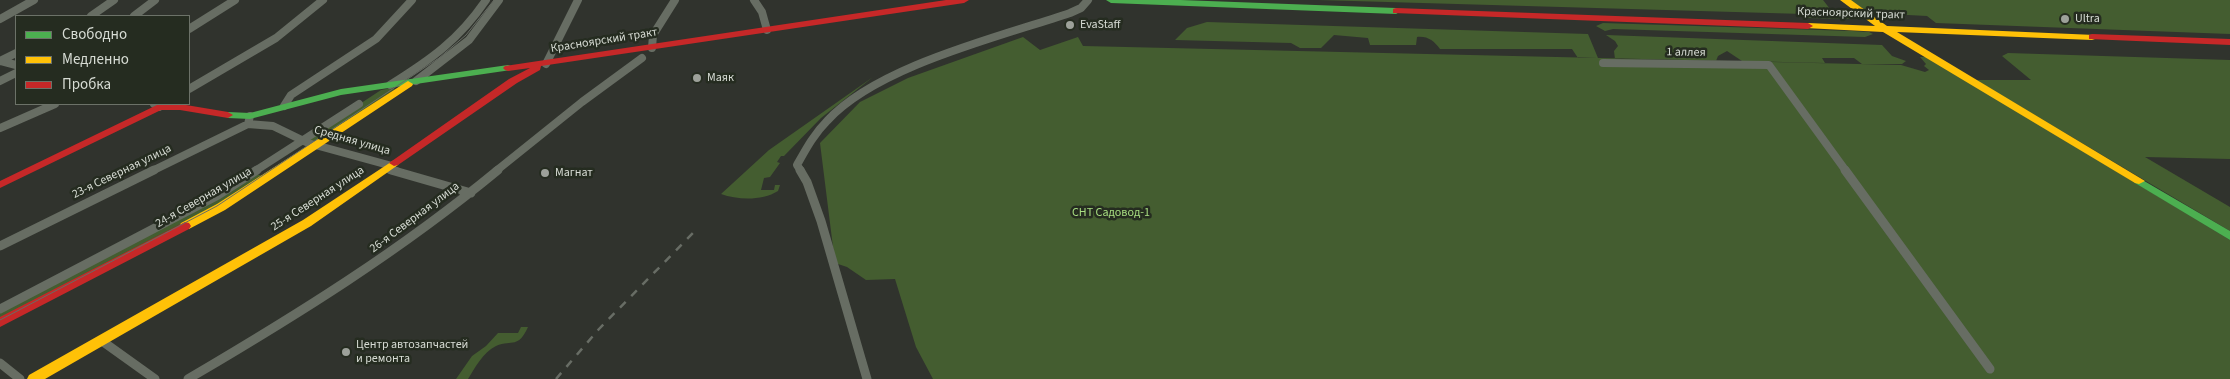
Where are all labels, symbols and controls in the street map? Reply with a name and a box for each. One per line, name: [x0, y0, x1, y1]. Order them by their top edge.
street label: Красноярский тракт: [1797, 5, 1905, 23]
place label: Ultra: [2075, 12, 2100, 26]
marker: Ultra: [2059, 13, 2071, 25]
legend: [15, 15, 190, 105]
place label: EvaStaff: [1080, 18, 1121, 32]
marker: EvaStaff: [1064, 19, 1076, 31]
text: Свободно: [62, 24, 127, 45]
street label: Красноярский тракт: [550, 25, 658, 57]
street label: 1 аллея: [1666, 45, 1706, 61]
text: Медленно: [62, 49, 129, 70]
place label: Маяк: [707, 71, 734, 85]
marker: Маяк: [691, 72, 703, 84]
text: Пробка: [62, 74, 111, 95]
street label: Средняя улица: [312, 123, 392, 159]
street label: 23-я Северная улица: [70, 142, 174, 202]
street label: 25-я Северная улица: [269, 163, 367, 235]
street label: 24-я Северная улица: [153, 165, 255, 231]
place label: Магнат: [555, 166, 593, 180]
marker: Магнат: [539, 167, 551, 179]
street label: 26-я Северная улица: [367, 180, 463, 256]
park label: СНТ Садовод-1: [1072, 206, 1150, 220]
place label: Центр автозапчастей и ремонта: [356, 338, 468, 366]
marker: Центр автозапчастей и ремонта: [340, 346, 352, 358]

